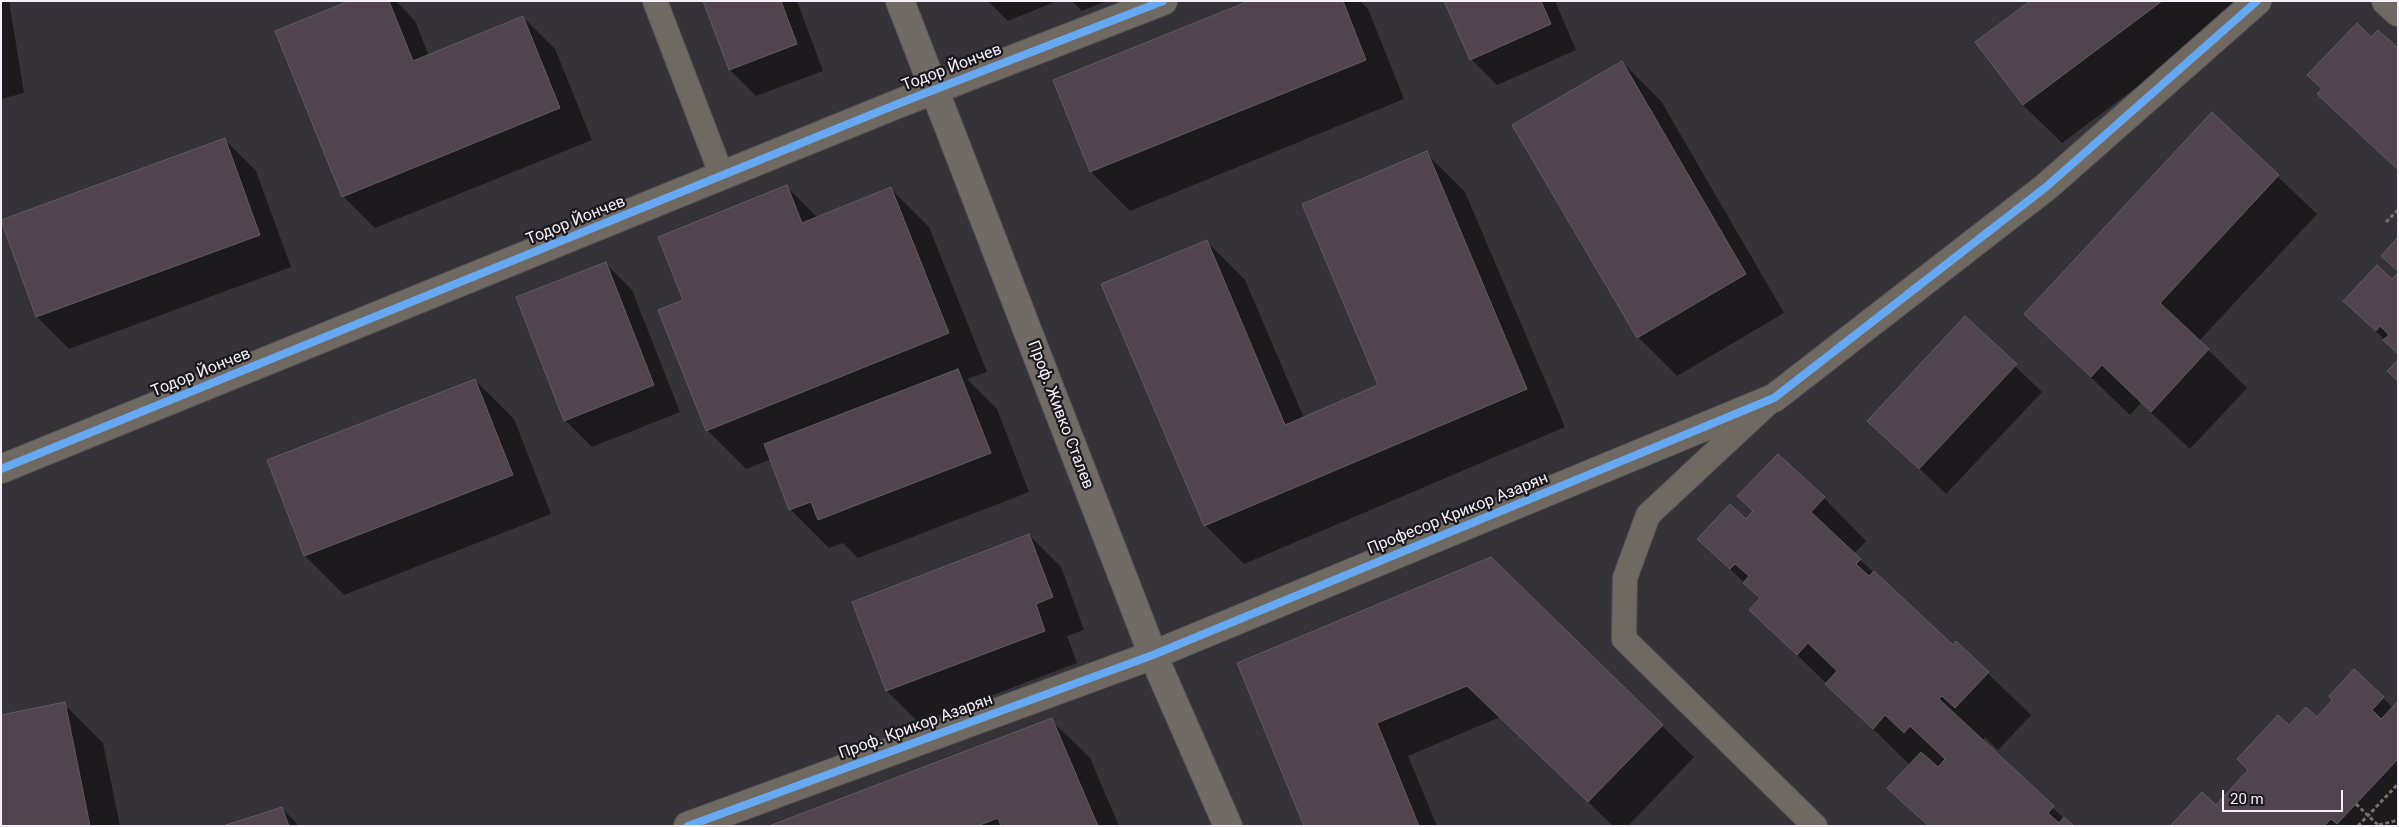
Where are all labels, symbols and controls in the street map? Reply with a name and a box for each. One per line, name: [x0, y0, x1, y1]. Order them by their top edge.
street label: Тодор Йончев: [899, 40, 1005, 96]
street label: Тодор Йончев: [524, 192, 628, 250]
street label: Проф. Живко Сталев: [1023, 338, 1097, 492]
street label: Тодор Йончев: [149, 344, 253, 402]
street label: Професор Крикор Азарян: [1365, 469, 1551, 559]
street label: Проф. Крикор Азарян: [836, 690, 996, 764]
scale bar: [2224, 780, 2345, 812]
text: 20 m: [2230, 790, 2264, 808]

